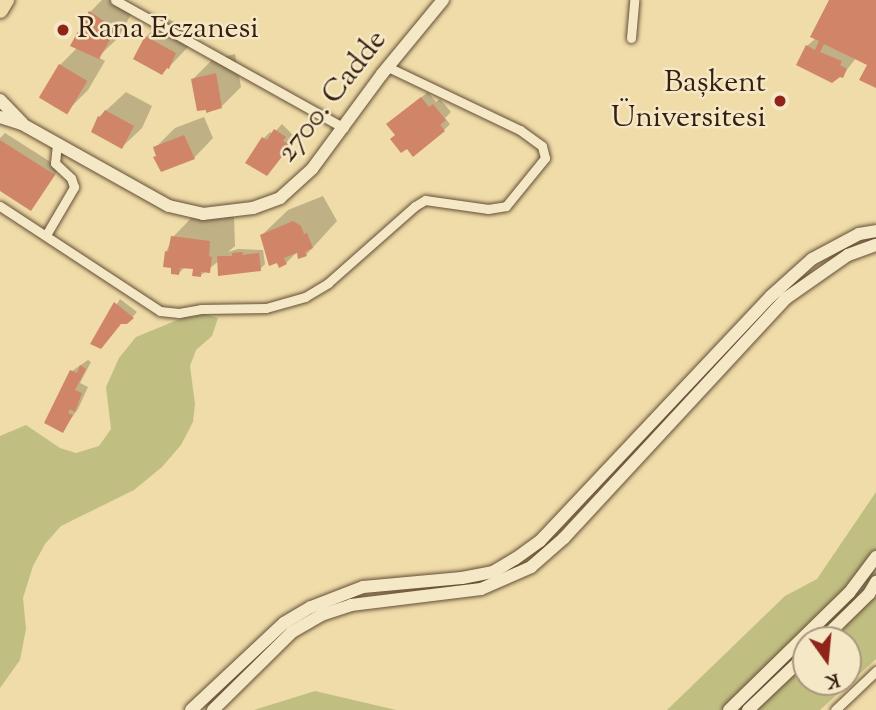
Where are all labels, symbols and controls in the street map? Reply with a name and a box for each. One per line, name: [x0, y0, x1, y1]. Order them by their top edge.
place label: Rana Eczanesi: [77, 12, 259, 48]
marker: Rana Eczanesi: [55, 22, 71, 38]
street label: 2700. Cadde: [270, 24, 396, 170]
place label: Başkent Üniversitesi: [611, 66, 766, 136]
marker: Başkent Üniversitesi: [772, 93, 788, 109]
north arrow: [792, 626, 862, 696]
text: K: [822, 665, 842, 695]

